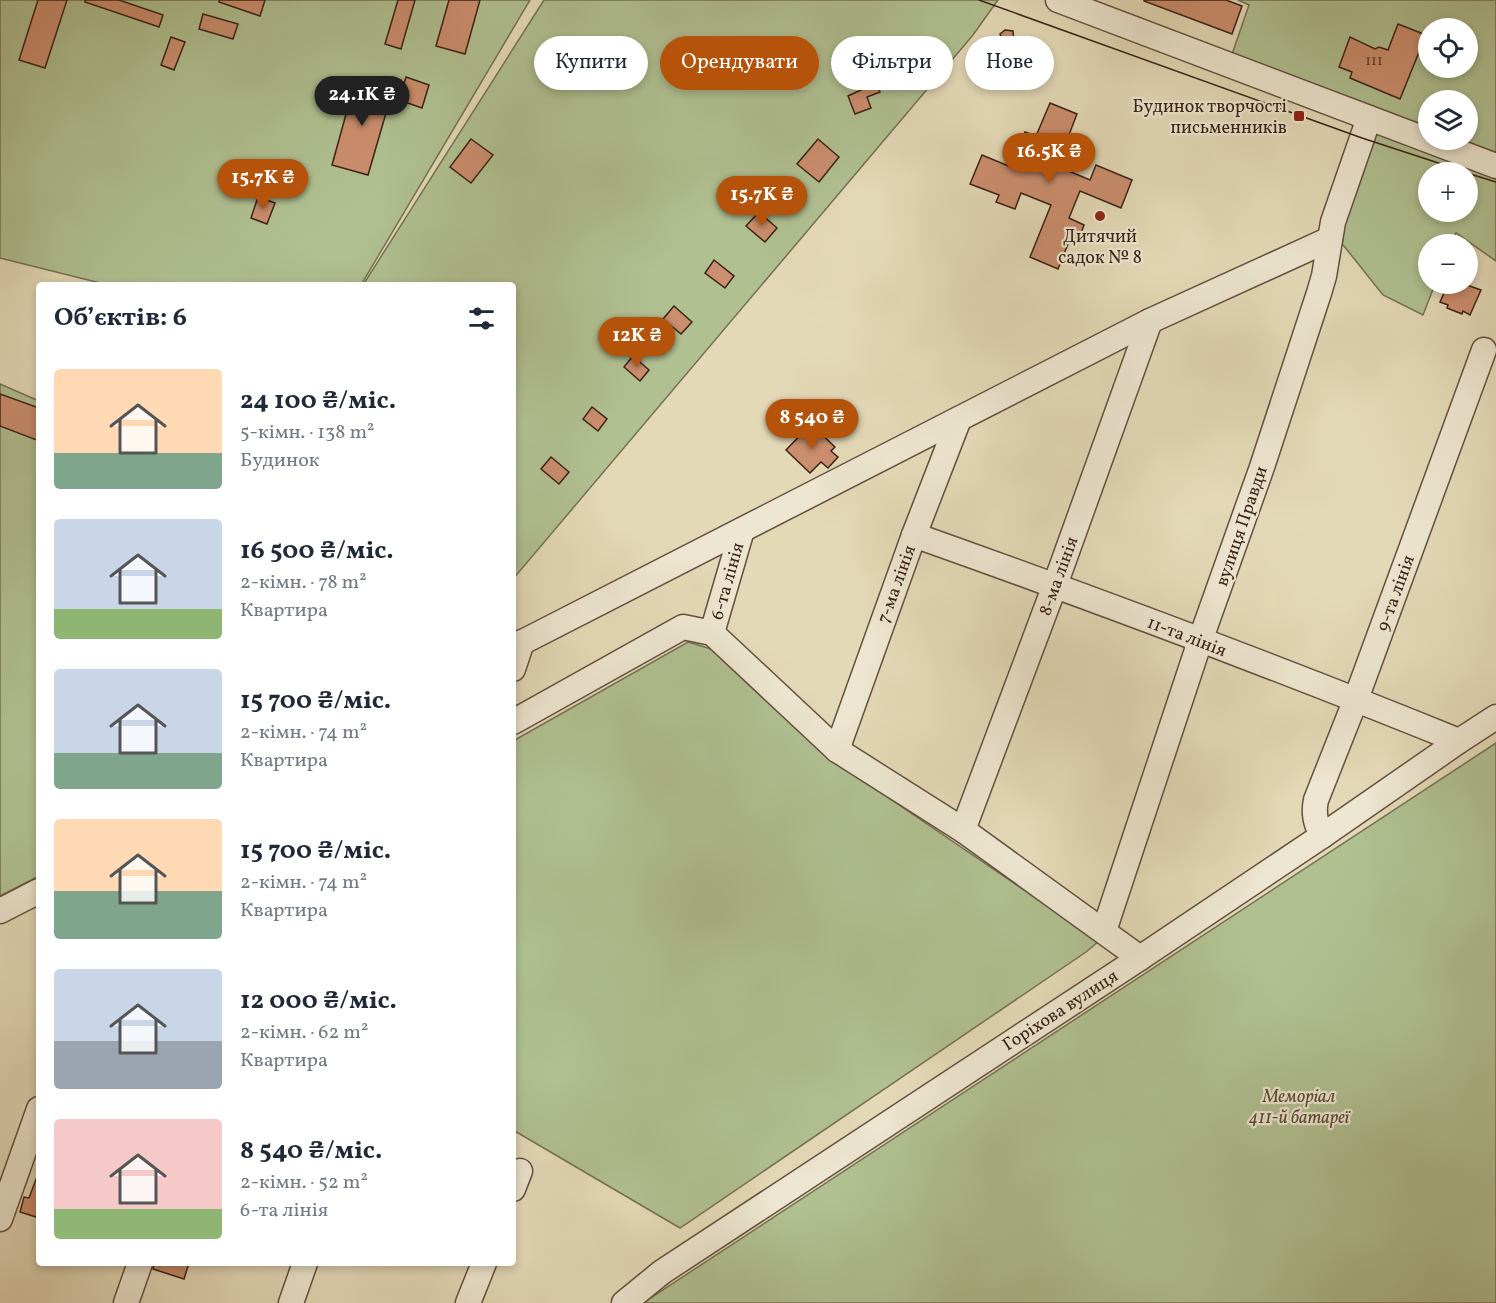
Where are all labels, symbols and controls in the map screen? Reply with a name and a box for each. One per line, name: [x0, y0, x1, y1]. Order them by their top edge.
map controls: [1418, 18, 1478, 294]
button: locate: [1418, 18, 1478, 78]
chip: Купити: [534, 36, 648, 90]
chip: Орендувати: [660, 36, 819, 90]
chip: Фільтри: [831, 36, 953, 90]
chip: Нове: [965, 36, 1054, 90]
house number: 111: [1365, 51, 1383, 72]
pin: 24.1K ₴: [307, 76, 417, 127]
text: 24.1K ₴: [329, 81, 395, 109]
button: layers: [1418, 90, 1478, 150]
place label: Будинок творчості письменників: [1132, 95, 1287, 141]
marker: Будинок творчості письменників: [1292, 109, 1306, 123]
pin: 16.5K ₴: [994, 133, 1104, 184]
text: 16.5K ₴: [1016, 138, 1082, 166]
pin: 15.7K ₴: [208, 159, 318, 210]
button: +: [1418, 162, 1478, 222]
text: 15.7K ₴: [231, 164, 295, 192]
pin: 15.7K ₴: [707, 176, 817, 227]
text: 15.7K ₴: [730, 181, 794, 209]
marker: Дитячий садок № 8: [1093, 209, 1107, 223]
place label: Дитячий садок № 8: [1058, 225, 1142, 271]
button: −: [1418, 234, 1478, 294]
text: Об’єктів: 6: [54, 300, 187, 336]
icon: filters: [465, 302, 498, 335]
pin: 12K ₴: [595, 317, 679, 368]
text: 12K ₴: [612, 322, 662, 350]
text: 24 100 ₴/міс.: [240, 383, 396, 419]
icon: home: [102, 393, 174, 465]
pin: 8 540 ₴: [757, 399, 867, 450]
text: 8 540 ₴: [779, 404, 845, 432]
text: 5-кімн. · 138 m²: [240, 419, 374, 447]
text: Будинок: [240, 447, 320, 475]
street label: вулиця Правди: [1210, 463, 1275, 590]
text: 16 500 ₴/міс.: [240, 533, 394, 569]
street label: 8-ма лінія: [1034, 533, 1085, 620]
street label: 6-та лінія: [705, 540, 751, 623]
street label: 7-ма лінія: [872, 542, 923, 627]
icon: home: [102, 543, 174, 615]
street label: 9-та лінія: [1371, 552, 1422, 635]
text: 2-кімн. · 78 m²: [240, 569, 367, 597]
text: Квартира: [240, 597, 328, 625]
street label: 11-та лінія: [1143, 611, 1230, 664]
text: 15 700 ₴/міс.: [240, 683, 391, 719]
icon: home: [102, 693, 174, 765]
text: 2-кімн. · 74 m²: [240, 719, 367, 747]
text: Квартира: [240, 747, 328, 775]
text: 15 700 ₴/міс.: [240, 833, 391, 869]
icon: home: [102, 843, 174, 915]
text: 2-кімн. · 74 m²: [240, 869, 367, 897]
text: Квартира: [240, 897, 328, 925]
street label: Горіхова вулиця: [998, 964, 1124, 1058]
text: 12 000 ₴/міс.: [240, 983, 397, 1019]
icon: home: [102, 993, 174, 1065]
text: 2-кімн. · 62 m²: [240, 1019, 368, 1047]
text: Квартира: [240, 1047, 328, 1075]
park label: Меморіал 411-й батареї: [1249, 1085, 1351, 1131]
text: 8 540 ₴/міс.: [240, 1133, 382, 1169]
icon: home: [102, 1143, 174, 1215]
text: 2-кімн. · 52 m²: [240, 1169, 368, 1197]
text: 6-та лінія: [240, 1197, 328, 1225]

